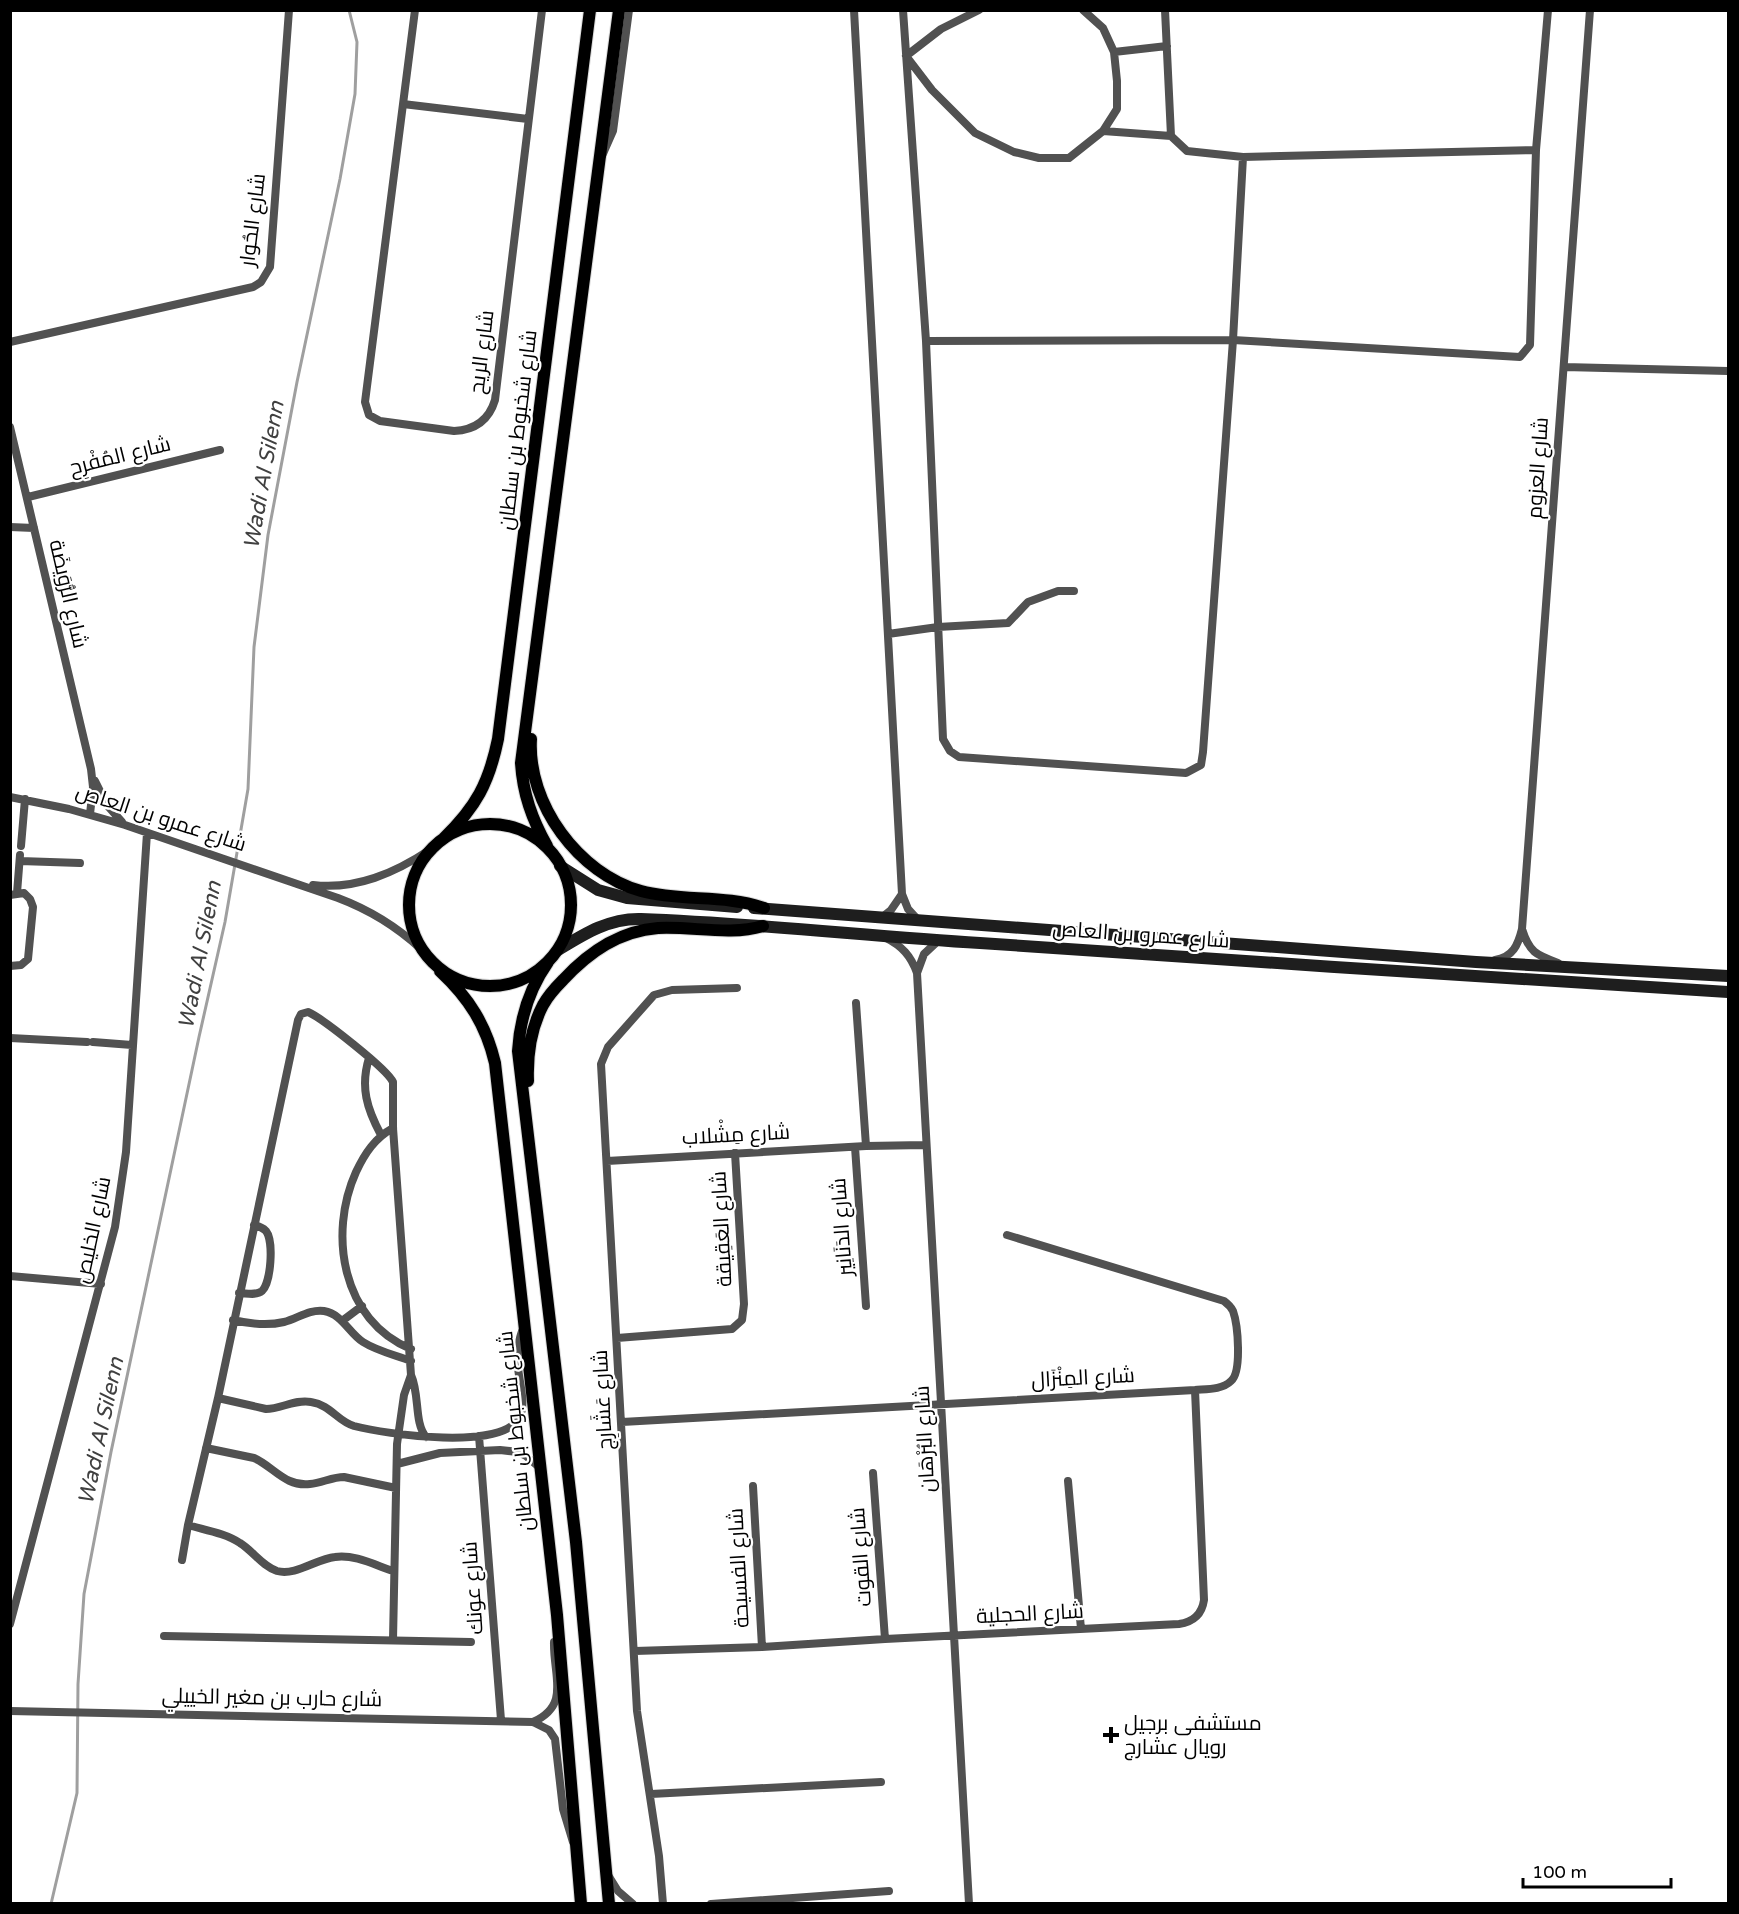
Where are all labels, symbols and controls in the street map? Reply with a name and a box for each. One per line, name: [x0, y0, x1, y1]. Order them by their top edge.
street label: شارع الحُوار: [235, 172, 272, 269]
street label: شارع الريح: [464, 309, 501, 396]
street label: شارع شخبوط بن سلطان: [493, 329, 544, 532]
water label: Wadi Al Silenn: [238, 398, 290, 551]
street label: شارع العزوم: [1522, 416, 1555, 520]
street label: شارع المُفْرِح: [67, 431, 174, 482]
street label: شارع الرُّوَيضَة: [42, 537, 93, 651]
street label: شارع عمرو بن العاص: [72, 779, 249, 858]
water label: Wadi Al Silenn: [173, 878, 227, 1031]
street label: شارع عمرو بن العاص: [1051, 916, 1230, 955]
street label: شارع مِشْلاب: [681, 1116, 791, 1151]
street label: شارع العَقِيقة: [706, 1170, 739, 1288]
street label: شارع الخليص: [69, 1174, 117, 1286]
street label: شارع الدَنَانِير: [826, 1177, 859, 1278]
street label: شارع شخبوط بن سلطان: [493, 1329, 540, 1532]
street label: شارع عَشَارِج: [587, 1349, 619, 1451]
water label: Wadi Al Silenn: [73, 1354, 129, 1507]
street label: شارع المِنْزَال: [1030, 1363, 1136, 1394]
street label: شارع البُرْهَان: [910, 1385, 941, 1493]
street label: شارع القوت: [845, 1506, 878, 1608]
street label: شارع الفسيحة: [723, 1507, 756, 1629]
street label: شارع عونك: [457, 1540, 490, 1636]
street label: شارع الحجلية: [976, 1599, 1084, 1630]
street label: شارع حارب بن مغير الخييلي: [161, 1684, 383, 1715]
place label: مستشفى برجيل رويال عشارج: [1124, 1711, 1262, 1761]
marker: مستشفى برجيل رويال عشارج: [1102, 1726, 1120, 1744]
scale bar: [1523, 1851, 1672, 1889]
text: 100 m: [1532, 1861, 1587, 1883]

